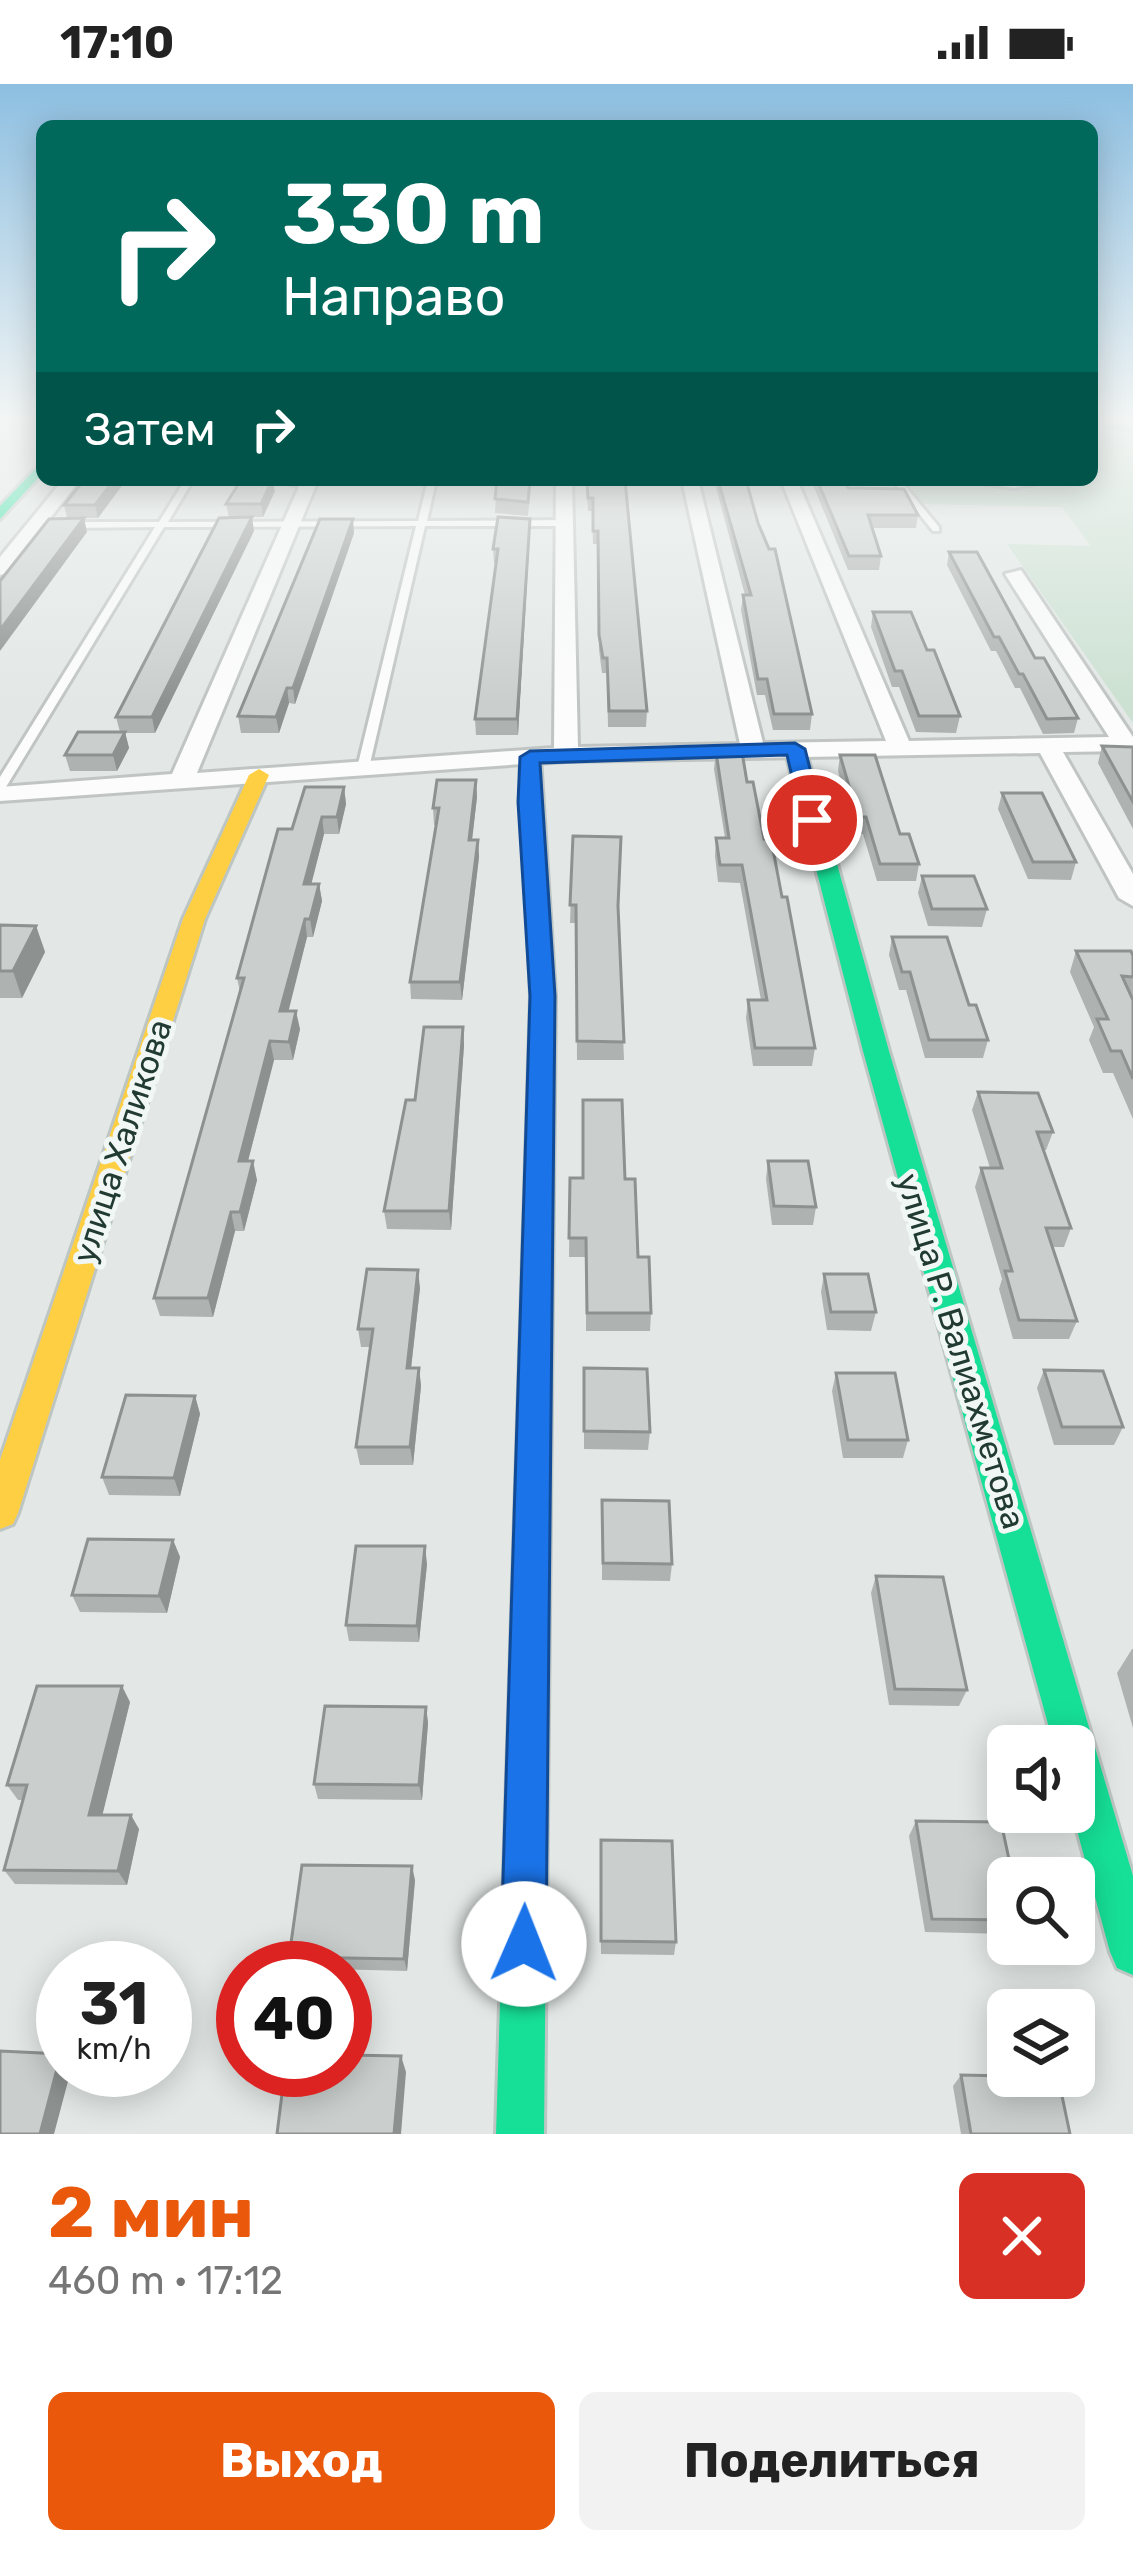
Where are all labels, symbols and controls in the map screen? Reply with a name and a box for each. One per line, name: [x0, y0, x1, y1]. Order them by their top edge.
text: 17:10: [60, 16, 174, 69]
text: 330 m: [282, 164, 545, 264]
icon: right: [84, 168, 240, 324]
text: Направо: [282, 265, 506, 329]
icon: right: [240, 396, 306, 462]
text: Затем: [84, 403, 216, 456]
pin: [761, 769, 863, 871]
icon: arrive: [779, 787, 845, 853]
street label: улица Халикова: [64, 1014, 180, 1268]
street label: улица Р. Валиахметова: [888, 1169, 1034, 1533]
map controls: [987, 1725, 1095, 2097]
button: sound: [987, 1725, 1095, 1833]
button: search: [987, 1857, 1095, 1965]
position arrow: [461, 1881, 587, 2007]
speed limit sign: 40: [216, 1941, 372, 2097]
text: 31: [80, 1968, 148, 2039]
button: layers: [987, 1989, 1095, 2097]
text: km/h: [77, 2031, 151, 2067]
text: 2 мин: [48, 2170, 254, 2255]
button: close: [959, 2173, 1085, 2299]
text: 460 m · 17:12: [48, 2258, 283, 2304]
button: Выход: [48, 2392, 555, 2530]
button: Поделиться: [579, 2392, 1085, 2530]

